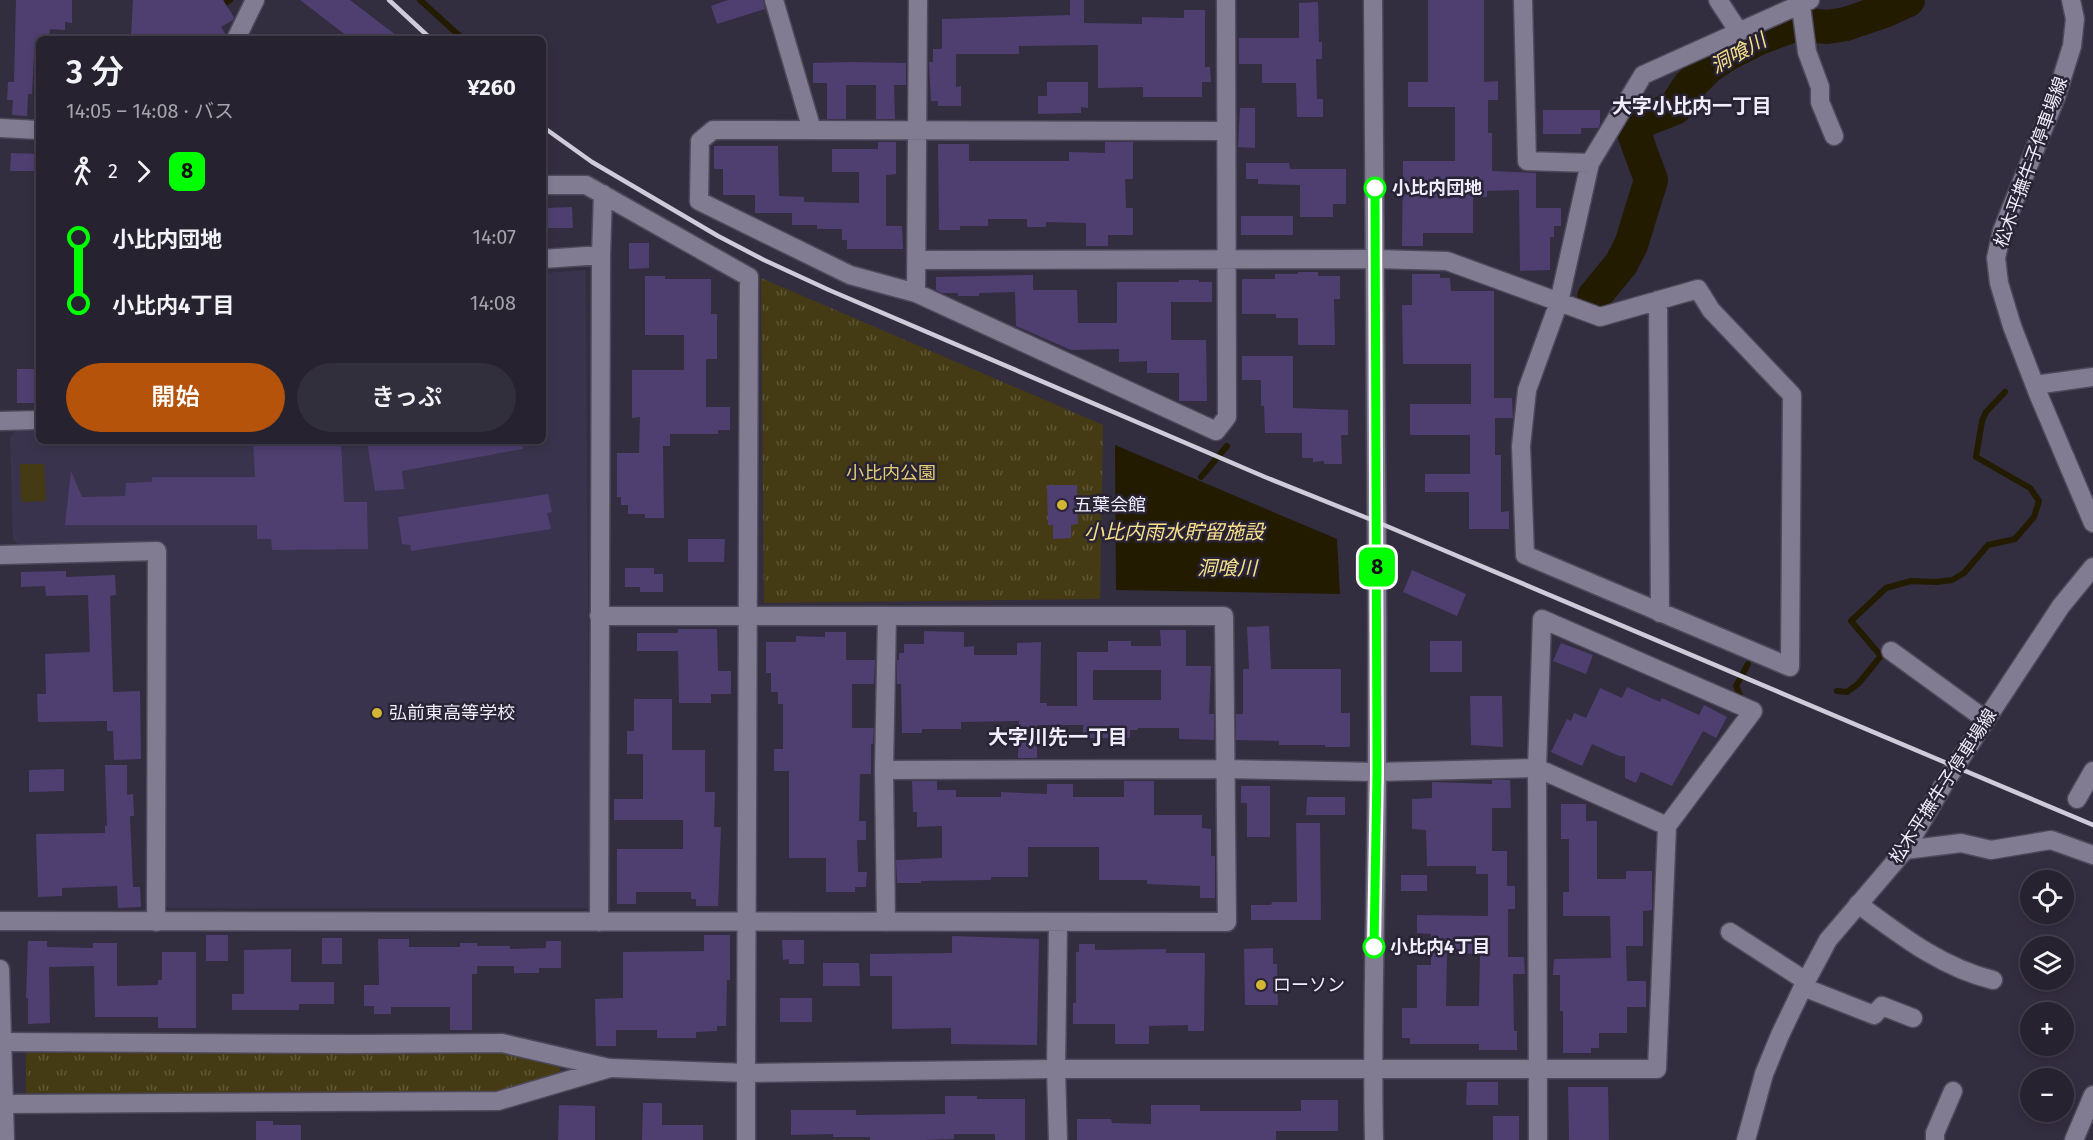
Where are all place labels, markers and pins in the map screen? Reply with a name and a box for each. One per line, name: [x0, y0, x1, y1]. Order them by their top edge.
marker: 小比内団地: [1364, 177, 1386, 199]
place label: 小比内団地: [1392, 177, 1482, 199]
place label: 五葉会館: [1074, 494, 1146, 516]
marker: 五葉会館: [1055, 498, 1069, 512]
place label: 弘前東高等学校: [389, 702, 515, 724]
marker: 弘前東高等学校: [370, 706, 384, 720]
marker: 小比内4丁目: [1363, 936, 1385, 958]
place label: 小比内4丁目: [1390, 936, 1490, 958]
place label: ローソン: [1273, 974, 1345, 996]
marker: ローソン: [1254, 978, 1268, 992]

